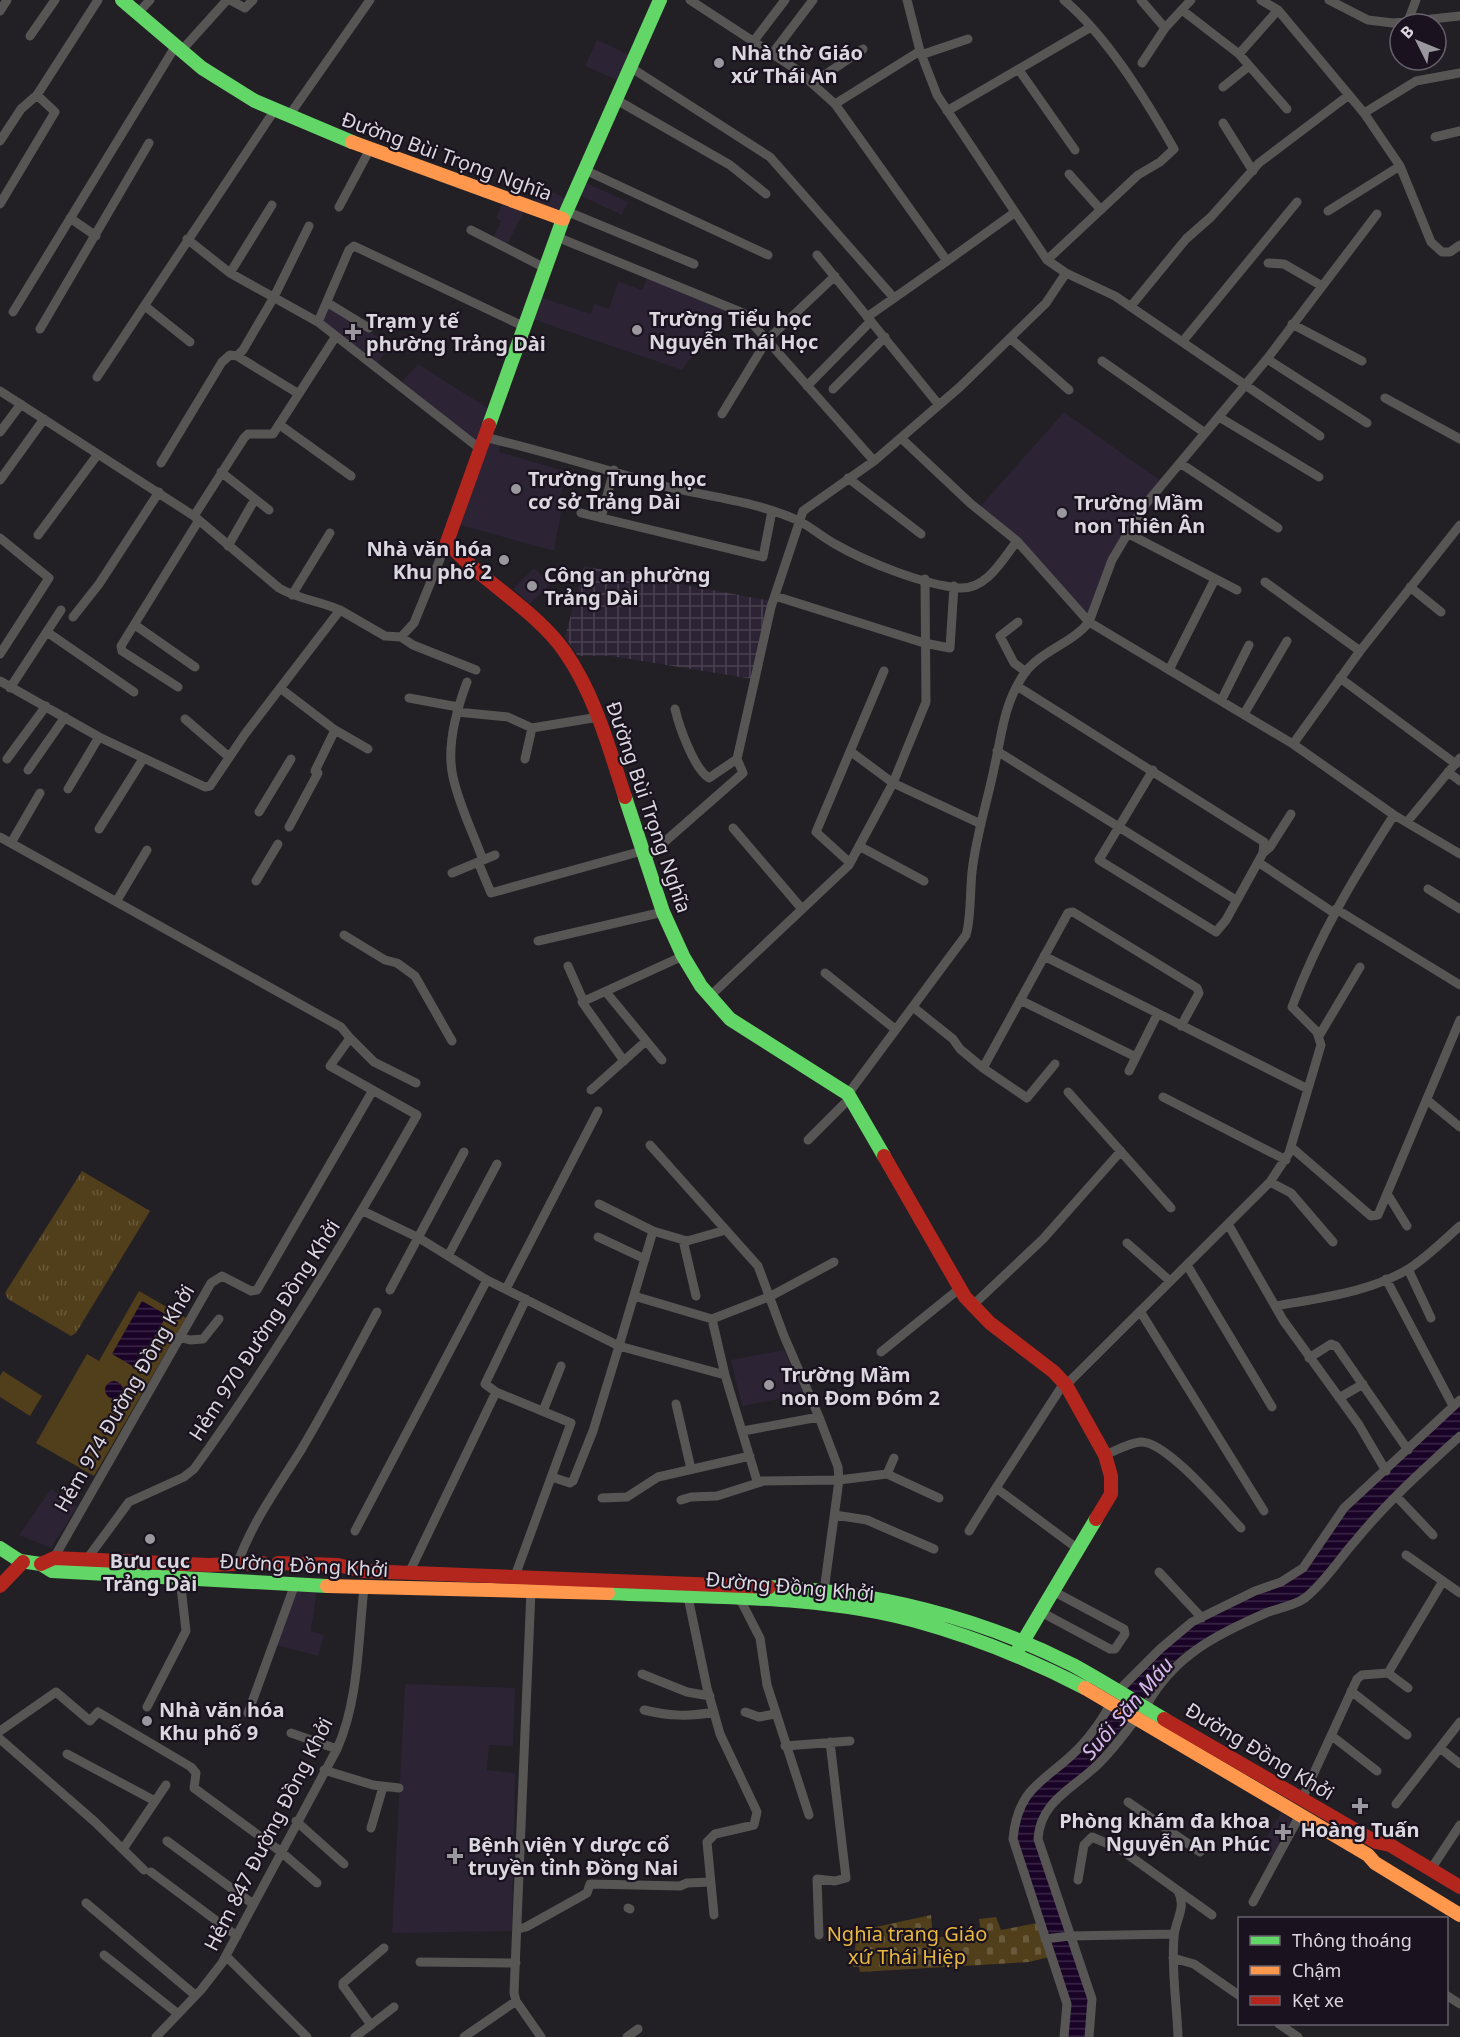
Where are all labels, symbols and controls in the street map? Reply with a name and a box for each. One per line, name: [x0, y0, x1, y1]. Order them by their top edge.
north arrow: [1388, 12, 1448, 72]
text: B: [1395, 20, 1419, 43]
place label: Nhà thờ Giáo xứ Thái An: [731, 39, 863, 89]
marker: Nhà thờ Giáo xứ Thái An: [712, 56, 726, 70]
street label: Đường Bùi Trọng Nghĩa: [338, 105, 556, 207]
place label: Trường Tiểu học Nguyễn Thái Học: [649, 305, 818, 355]
place label: Trạm y tế phường Trảng Dài: [366, 307, 546, 357]
marker: Trạm y tế phường Trảng Dài: [344, 323, 362, 341]
marker: Trường Tiểu học Nguyễn Thái Học: [630, 323, 644, 337]
place label: Trường Trung học cơ sở Trảng Dài: [528, 465, 706, 515]
marker: Trường Trung học cơ sở Trảng Dài: [509, 482, 523, 496]
place label: Trường Mầm non Thiên Ân: [1074, 489, 1205, 539]
marker: Trường Mầm non Thiên Ân: [1055, 506, 1069, 520]
place label: Nhà văn hóa Khu phố 2: [366, 535, 492, 585]
marker: Nhà văn hóa Khu phố 2: [497, 553, 511, 567]
place label: Công an phường Trảng Dài: [544, 561, 710, 611]
marker: Công an phường Trảng Dài: [525, 579, 539, 593]
street label: Đường Bùi Trọng Nghĩa: [600, 698, 698, 916]
street label: Hẻm 970 Đường Đồng Khởi: [182, 1214, 346, 1446]
street label: Hẻm 974 Đường Đồng Khởi: [48, 1279, 200, 1517]
place label: Trường Mầm non Đom Đóm 2: [781, 1361, 940, 1411]
marker: Trường Mầm non Đom Đóm 2: [762, 1378, 776, 1392]
marker: Bưu cục Trảng Dài: [143, 1532, 157, 1546]
place label: Bưu cục Trảng Dài: [103, 1547, 197, 1597]
street label: Đường Đồng Khởi: [219, 1547, 389, 1583]
street label: Đường Đồng Khởi: [705, 1565, 875, 1607]
water label: Suối Săn Máu: [1075, 1651, 1179, 1765]
place label: Nhà văn hóa Khu phố 9: [159, 1696, 285, 1746]
street label: Đường Đồng Khởi: [1181, 1696, 1339, 1806]
street label: Hẻm 847 Đường Đồng Khởi: [197, 1713, 339, 1955]
marker: Nhà văn hóa Khu phố 9: [140, 1714, 154, 1728]
marker: Hoàng Tuấn: [1351, 1797, 1369, 1815]
place label: Phòng khám đa khoa Nguyễn An Phúc: [1059, 1807, 1270, 1857]
place label: Hoàng Tuấn: [1300, 1816, 1420, 1843]
marker: Phòng khám đa khoa Nguyễn An Phúc: [1274, 1823, 1292, 1841]
place label: Bệnh viện Y dược cổ truyền tỉnh Đồng Nai: [468, 1831, 678, 1881]
marker: Bệnh viện Y dược cổ truyền tỉnh Đồng Nai: [446, 1847, 464, 1865]
legend: [1238, 1917, 1448, 2025]
park label: Nghĩa trang Giáo xứ Thái Hiệp: [827, 1920, 987, 1970]
text: Thông thoáng: [1292, 1928, 1412, 1952]
text: Chậm: [1292, 1958, 1341, 1982]
text: Kẹt xe: [1292, 1988, 1344, 2012]

